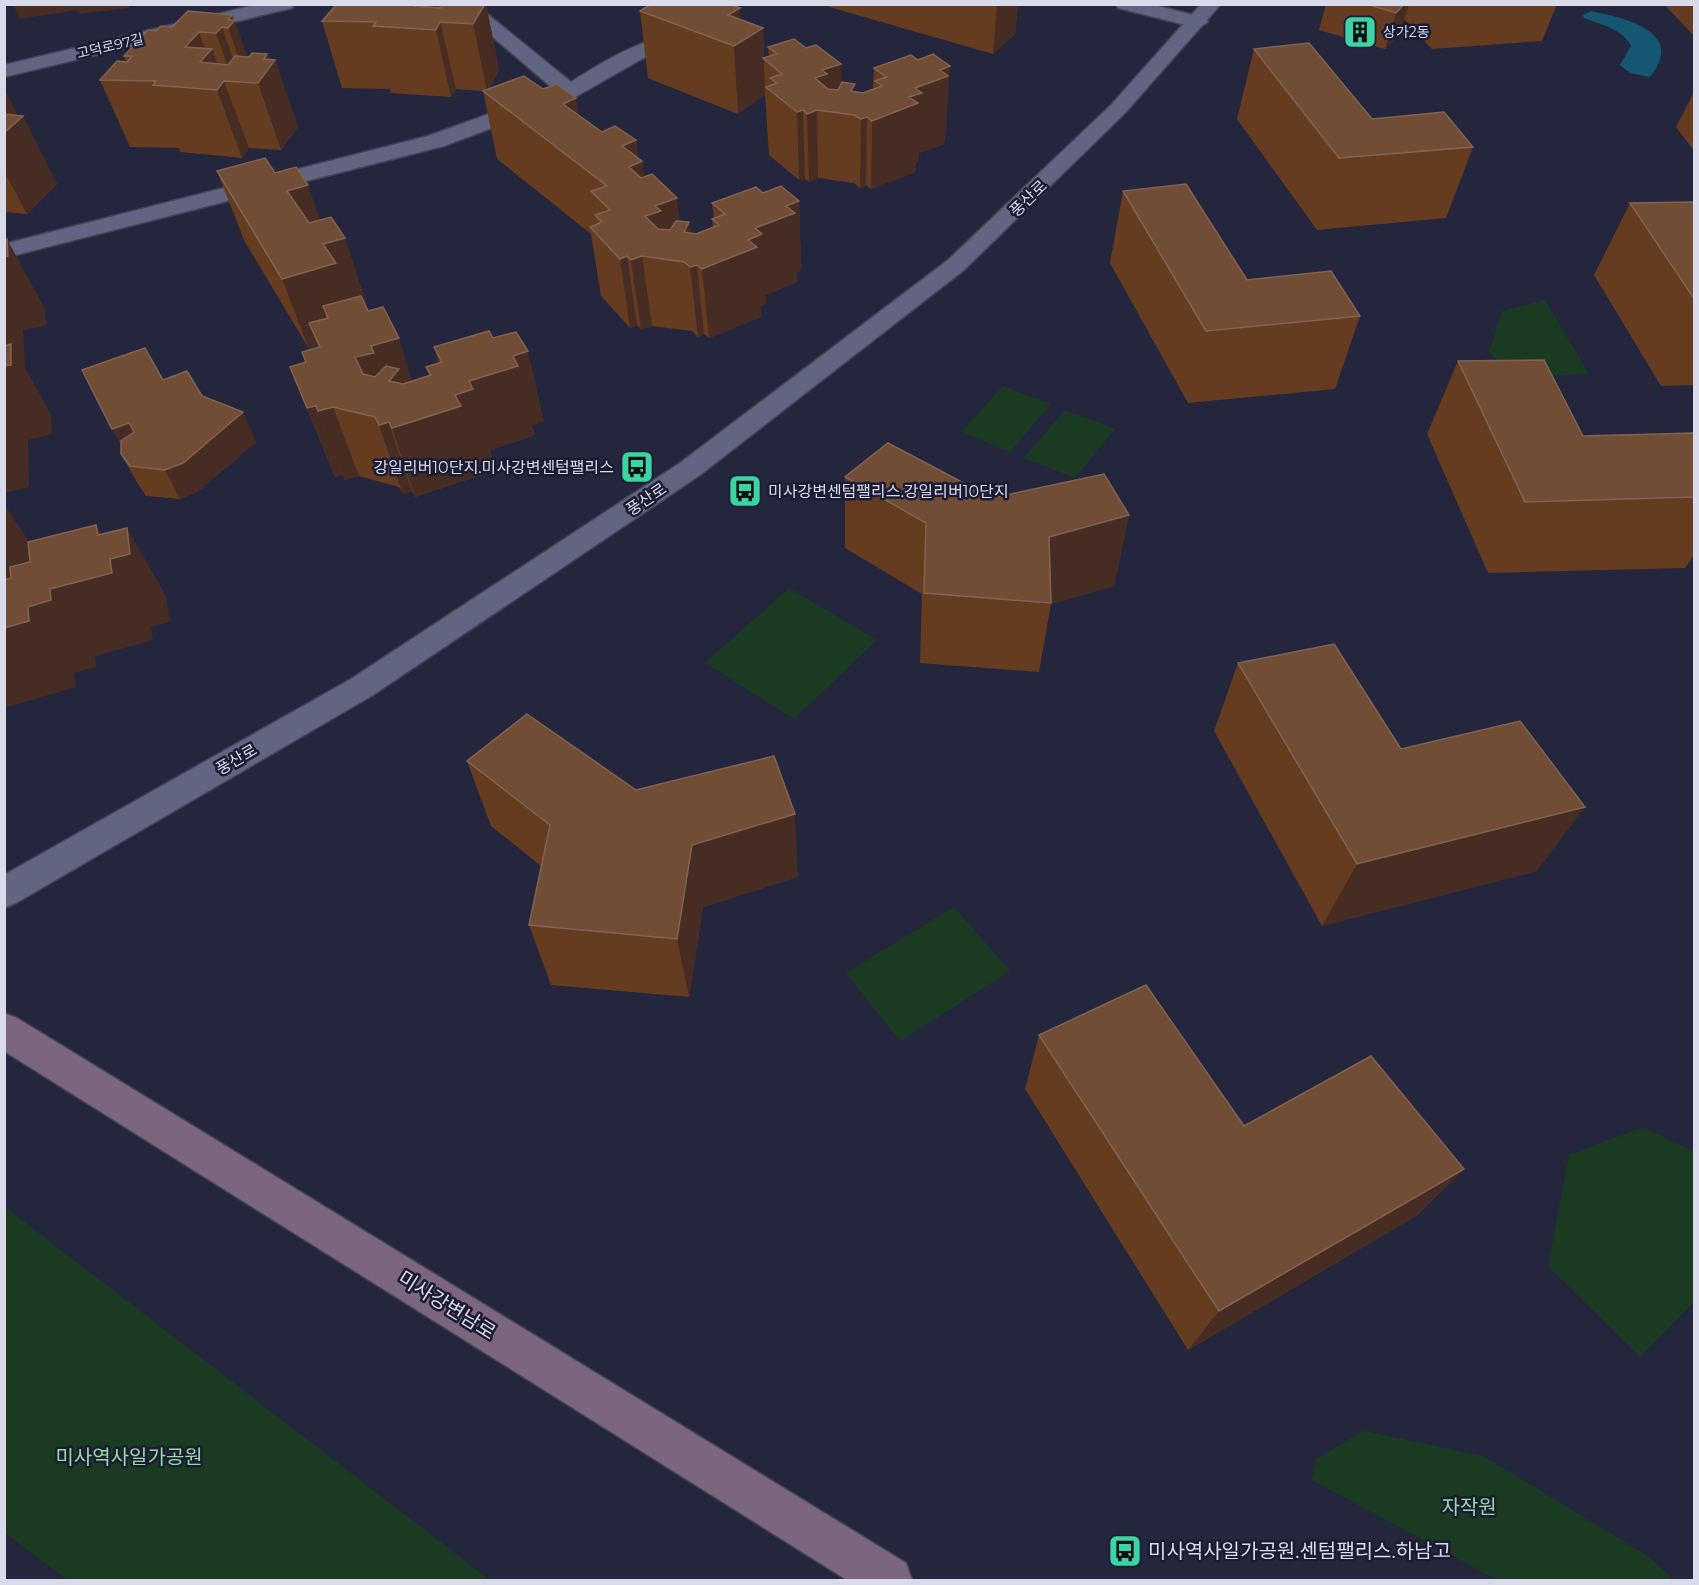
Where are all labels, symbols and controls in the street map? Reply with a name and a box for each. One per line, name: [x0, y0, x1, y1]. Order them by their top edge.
building icon: 상가2동: [1342, 14, 1378, 50]
place label: 상가2동: [1383, 23, 1430, 41]
street label: 고덕로97길: [75, 30, 145, 62]
street label: 풍산로: [1006, 176, 1051, 221]
bus stop icon: 강일리버10단지.미사강변센텀팰리스: [619, 449, 655, 485]
place label: 강일리버10단지.미사강변센텀팰리스: [373, 458, 614, 477]
bus stop icon: 미사강변센텀팰리스.강일리버10단지: [727, 473, 763, 509]
street label: 풍산로: [623, 479, 670, 520]
place label: 미사강변센텀팰리스.강일리버10단지: [768, 482, 1009, 501]
street label: 풍산로: [212, 740, 260, 779]
street label: 미사강변남로: [394, 1266, 500, 1344]
park label: 미사역사일가공원: [55, 1445, 203, 1469]
park label: 자작원: [1441, 1495, 1497, 1519]
bus stop icon: 미사역사일가공원.센텀팰리스.하남고: [1107, 1533, 1143, 1569]
place label: 미사역사일가공원.센텀팰리스.하남고: [1148, 1539, 1451, 1563]

